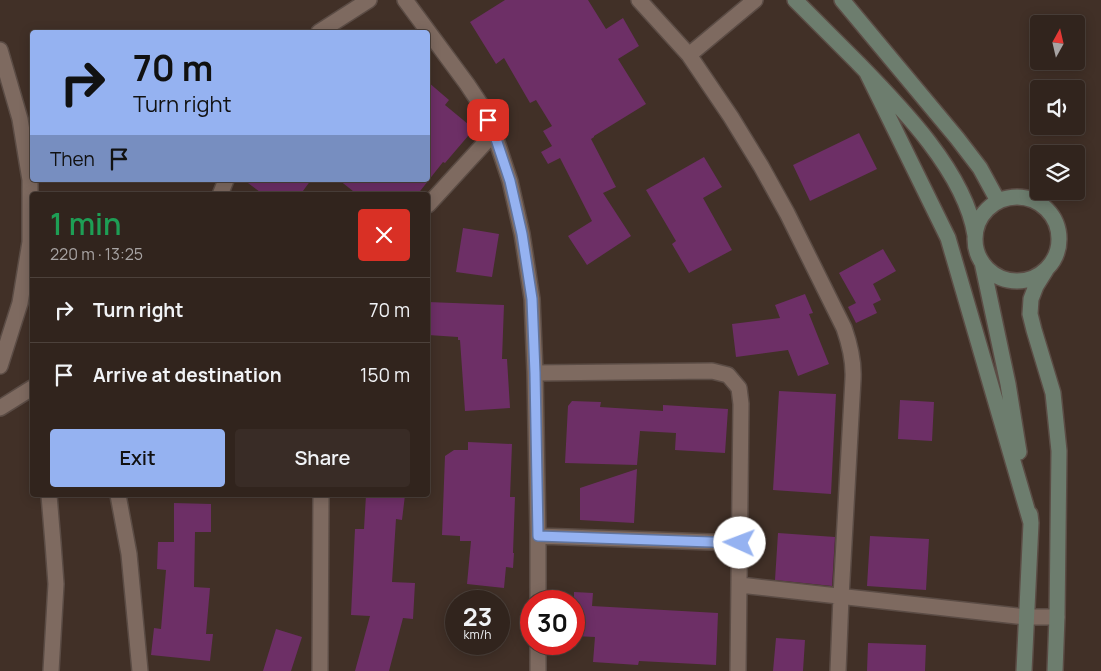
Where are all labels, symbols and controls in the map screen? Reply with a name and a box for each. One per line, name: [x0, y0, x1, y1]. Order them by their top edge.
north arrow: [1030, 15, 1085, 70]
map controls: [1030, 15, 1085, 200]
text: 70 m: [133, 44, 213, 92]
icon: right: [50, 50, 115, 115]
button: sound: [1030, 80, 1085, 135]
text: Turn right: [133, 89, 231, 119]
pin: [467, 99, 509, 141]
icon: arrive: [474, 106, 502, 134]
icon: arrive: [105, 145, 133, 173]
button: layers: [1030, 145, 1085, 200]
text: Then: [50, 146, 95, 172]
text: 1 min: [50, 203, 122, 244]
button: close: [358, 209, 410, 261]
text: 220 m · 13:25: [50, 243, 143, 265]
icon: right: [50, 296, 78, 324]
text: Turn right: [93, 297, 183, 323]
text: 70 m: [369, 297, 410, 323]
icon: arrive: [50, 361, 78, 389]
text: Arrive at destination: [93, 362, 282, 388]
text: 150 m: [360, 362, 410, 388]
button: Exit: [50, 429, 225, 487]
button: Share: [235, 429, 410, 487]
position arrow: [713, 516, 765, 568]
speed limit sign: 30: [520, 590, 585, 655]
text: 23: [463, 599, 492, 634]
text: km/h: [464, 626, 491, 643]

